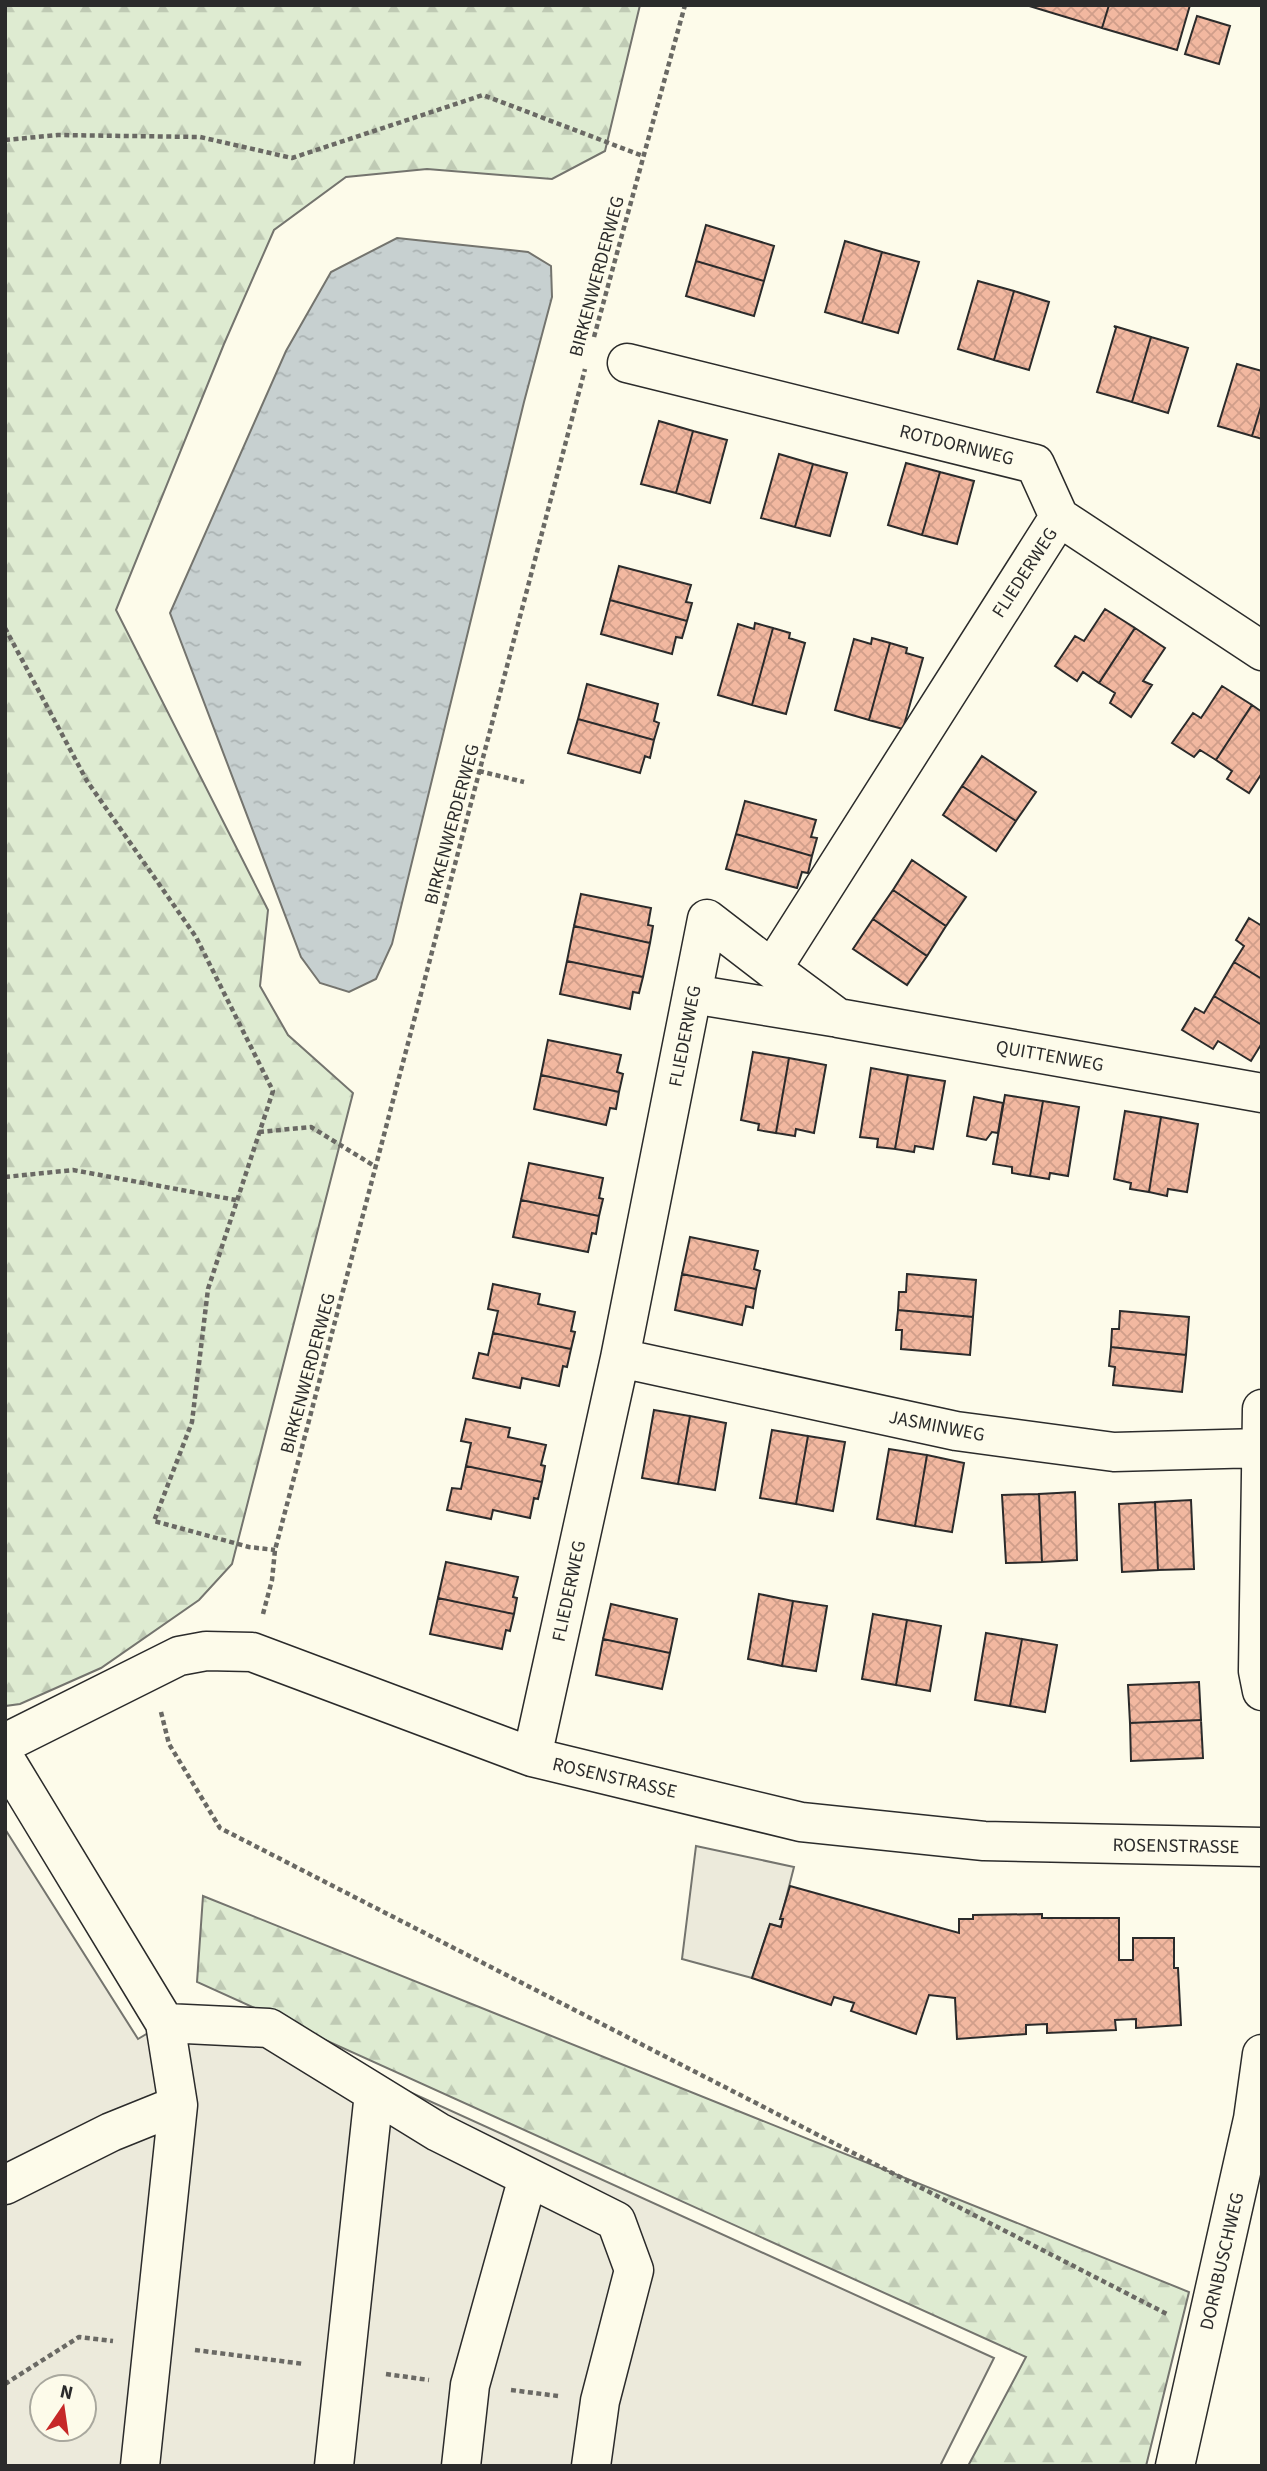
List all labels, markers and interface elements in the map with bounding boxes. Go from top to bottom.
street label: BIRKENWERDERWEG [563,193,632,360]
street label: ROTDORNWEG [896,418,1017,473]
street label: FLIEDERWEG [986,522,1065,623]
street label: BIRKENWERDERWEG [418,741,487,908]
street label: FLIEDERWEG [662,983,709,1089]
street label: QUITTENWEG [994,1034,1106,1079]
street label: BIRKENWERDERWEG [274,1290,343,1457]
street label: JASMINWEG [886,1404,987,1449]
street label: FLIEDERWEG [546,1538,593,1644]
street label: ROSENSTRASSE [550,1751,680,1806]
street label: ROSENSTRASSE [1112,1832,1240,1861]
street label: DORNBUSCHWEG [1193,2190,1251,2333]
north arrow [28,2373,98,2443]
text: N [57,2378,76,2407]

